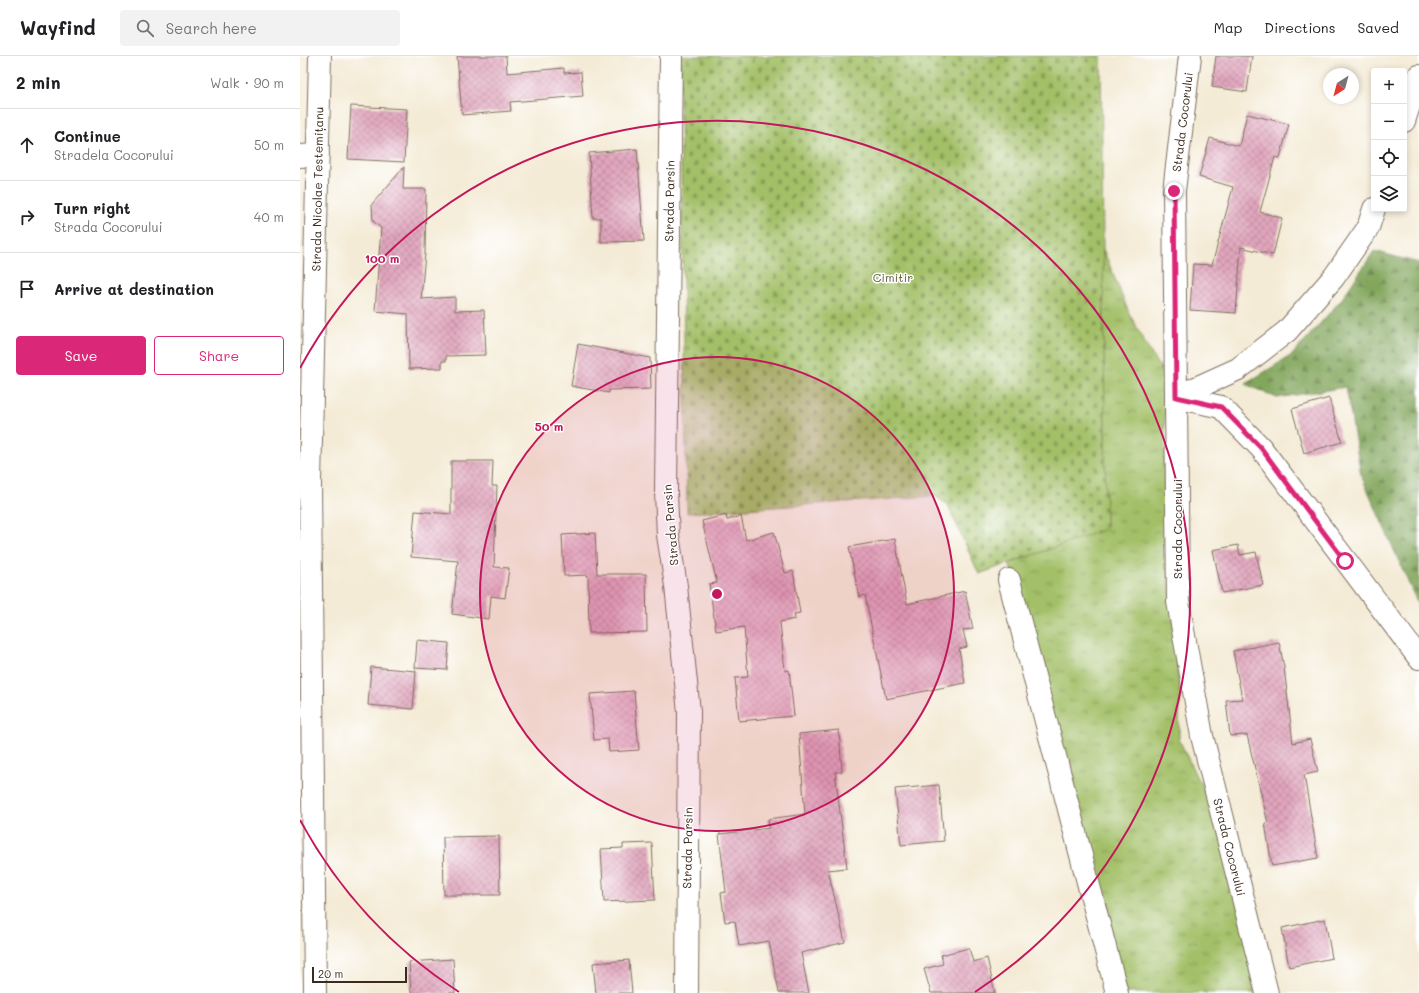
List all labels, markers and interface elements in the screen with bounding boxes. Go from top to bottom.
search box [120,10,400,46]
text: Wayfind [20,15,96,40]
icon: search [134,17,156,39]
text: Search here [166,18,257,38]
text: Map [1214,18,1242,37]
text: Directions [1264,18,1335,37]
text: Saved [1357,18,1399,37]
north arrow [1323,68,1359,104]
map controls [1371,68,1407,212]
button: + [1371,68,1407,104]
text: 2 min [16,71,61,93]
street label: Strada Cocorului [1168,71,1196,173]
text: Walk · 90 m [210,74,284,91]
button: − [1371,104,1407,140]
street label: Strada Nicolae Testemițanu [308,106,326,272]
text: Continue [54,126,121,146]
icon: ahead [16,134,38,156]
text: 50 m [254,136,284,153]
button: locate [1371,140,1407,176]
text: Stradela Cocorului [54,146,174,163]
street label: Strada Parsin [660,160,678,242]
button: layers [1371,176,1407,212]
route end [1165,182,1183,200]
text: Turn right [54,198,131,218]
icon: right [16,206,38,228]
text: 40 m [254,208,284,225]
text: Strada Cocorului [54,218,163,235]
text: 100 m [365,250,399,266]
park label: Cimitir [873,269,913,285]
icon: arrive [16,278,38,300]
text: Arrive at destination [54,279,214,299]
button: Save [16,336,146,375]
button: Share [154,336,284,375]
text: 50 m [535,418,563,434]
street label: Strada Cocorului [1169,479,1185,579]
street label: Strada Parsin [658,484,682,566]
route start [1336,552,1354,570]
centre of rings [710,587,724,601]
street label: Strada Cocorului [1210,796,1250,898]
street label: Strada Parsin [678,807,696,889]
scale bar [312,965,407,984]
text: 20 m [318,966,343,981]

